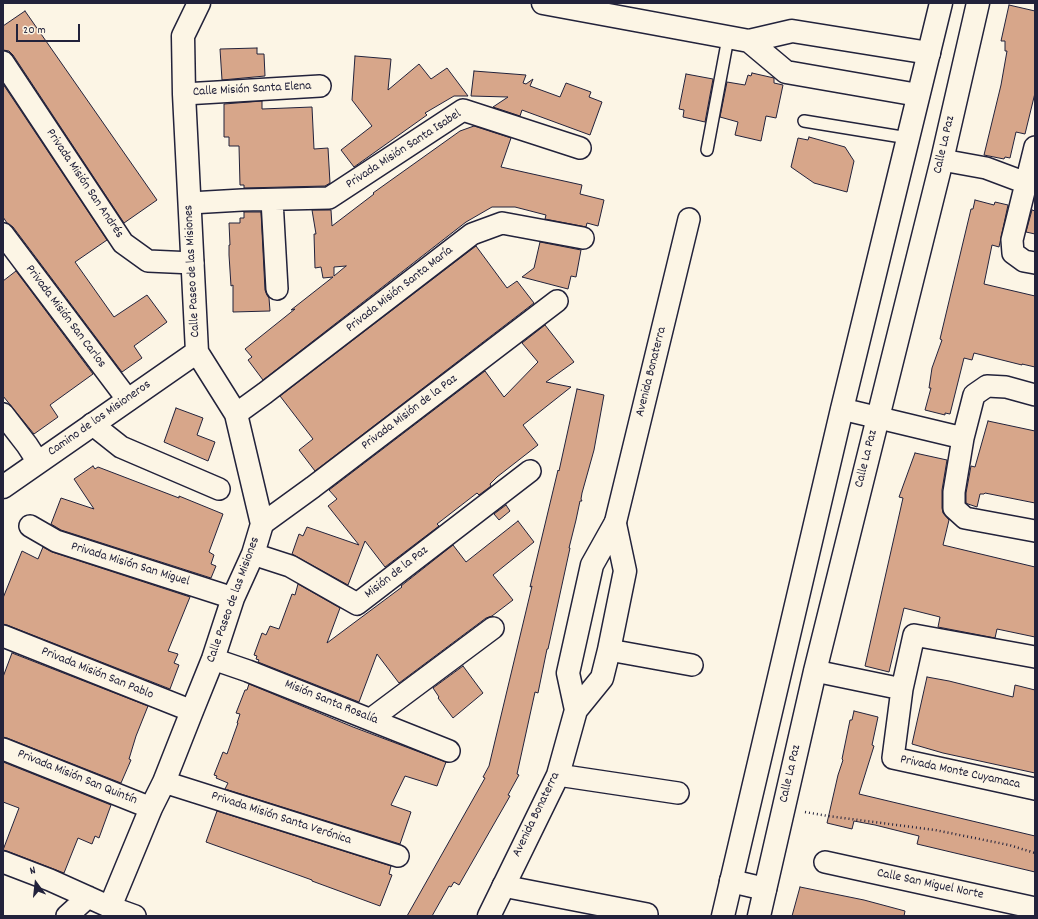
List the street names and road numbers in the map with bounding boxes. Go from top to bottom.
street label: Calle Misión Santa Elena [192,79,312,101]
street label: Privada Misión Santa Isabel [343,107,465,193]
street label: Calle La Paz [931,115,959,175]
street label: Privada Misión San Andrés [42,126,126,242]
street label: Calle Paseo de las Misiones [182,204,204,338]
street label: Privada Misión Santa María [344,243,456,337]
street label: Privada Misión San Carlos [21,262,109,372]
street label: Avenida Bonaterra [633,325,671,419]
street label: Privada Misión de la Paz [359,372,461,454]
street label: Camino de los Misioneros [45,378,155,460]
street label: Calle La Paz [852,429,882,489]
street label: Calle Paseo de las Misiones [204,535,264,665]
street label: Privada Misión San Miguel [69,540,191,590]
street label: Misión de la Paz [362,543,432,603]
street label: Privada Misión San Pablo [39,644,155,704]
street label: Misión Santa Rosalía [282,677,380,729]
street label: Calle La Paz [777,744,805,804]
street label: Privada Misión San Quintín [15,747,139,809]
street label: Privada Monte Cuyamaca [898,753,1022,793]
street label: Avenida Bonaterra [510,770,564,860]
street label: Privada Misión Santa Verónica [209,789,353,849]
street label: Calle San Miguel Norte [875,866,985,904]

